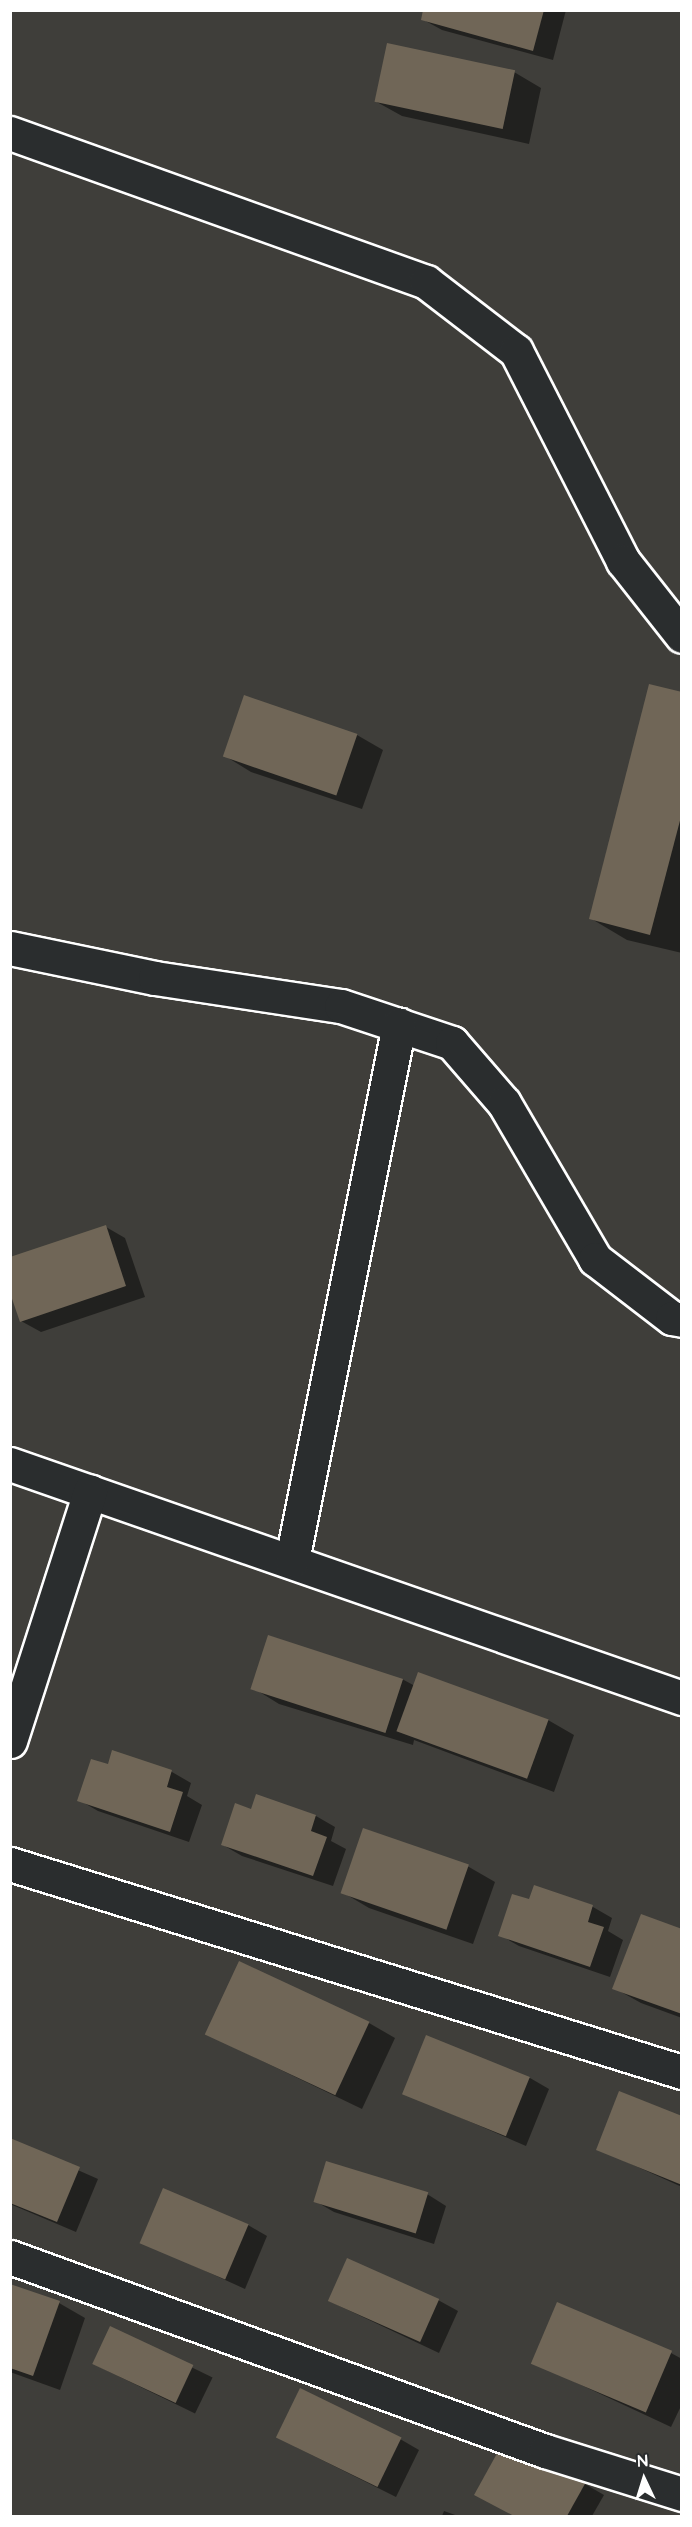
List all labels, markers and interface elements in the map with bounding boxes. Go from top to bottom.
north arrow [614,2449,674,2509]
text: N [637,2450,649,2472]

